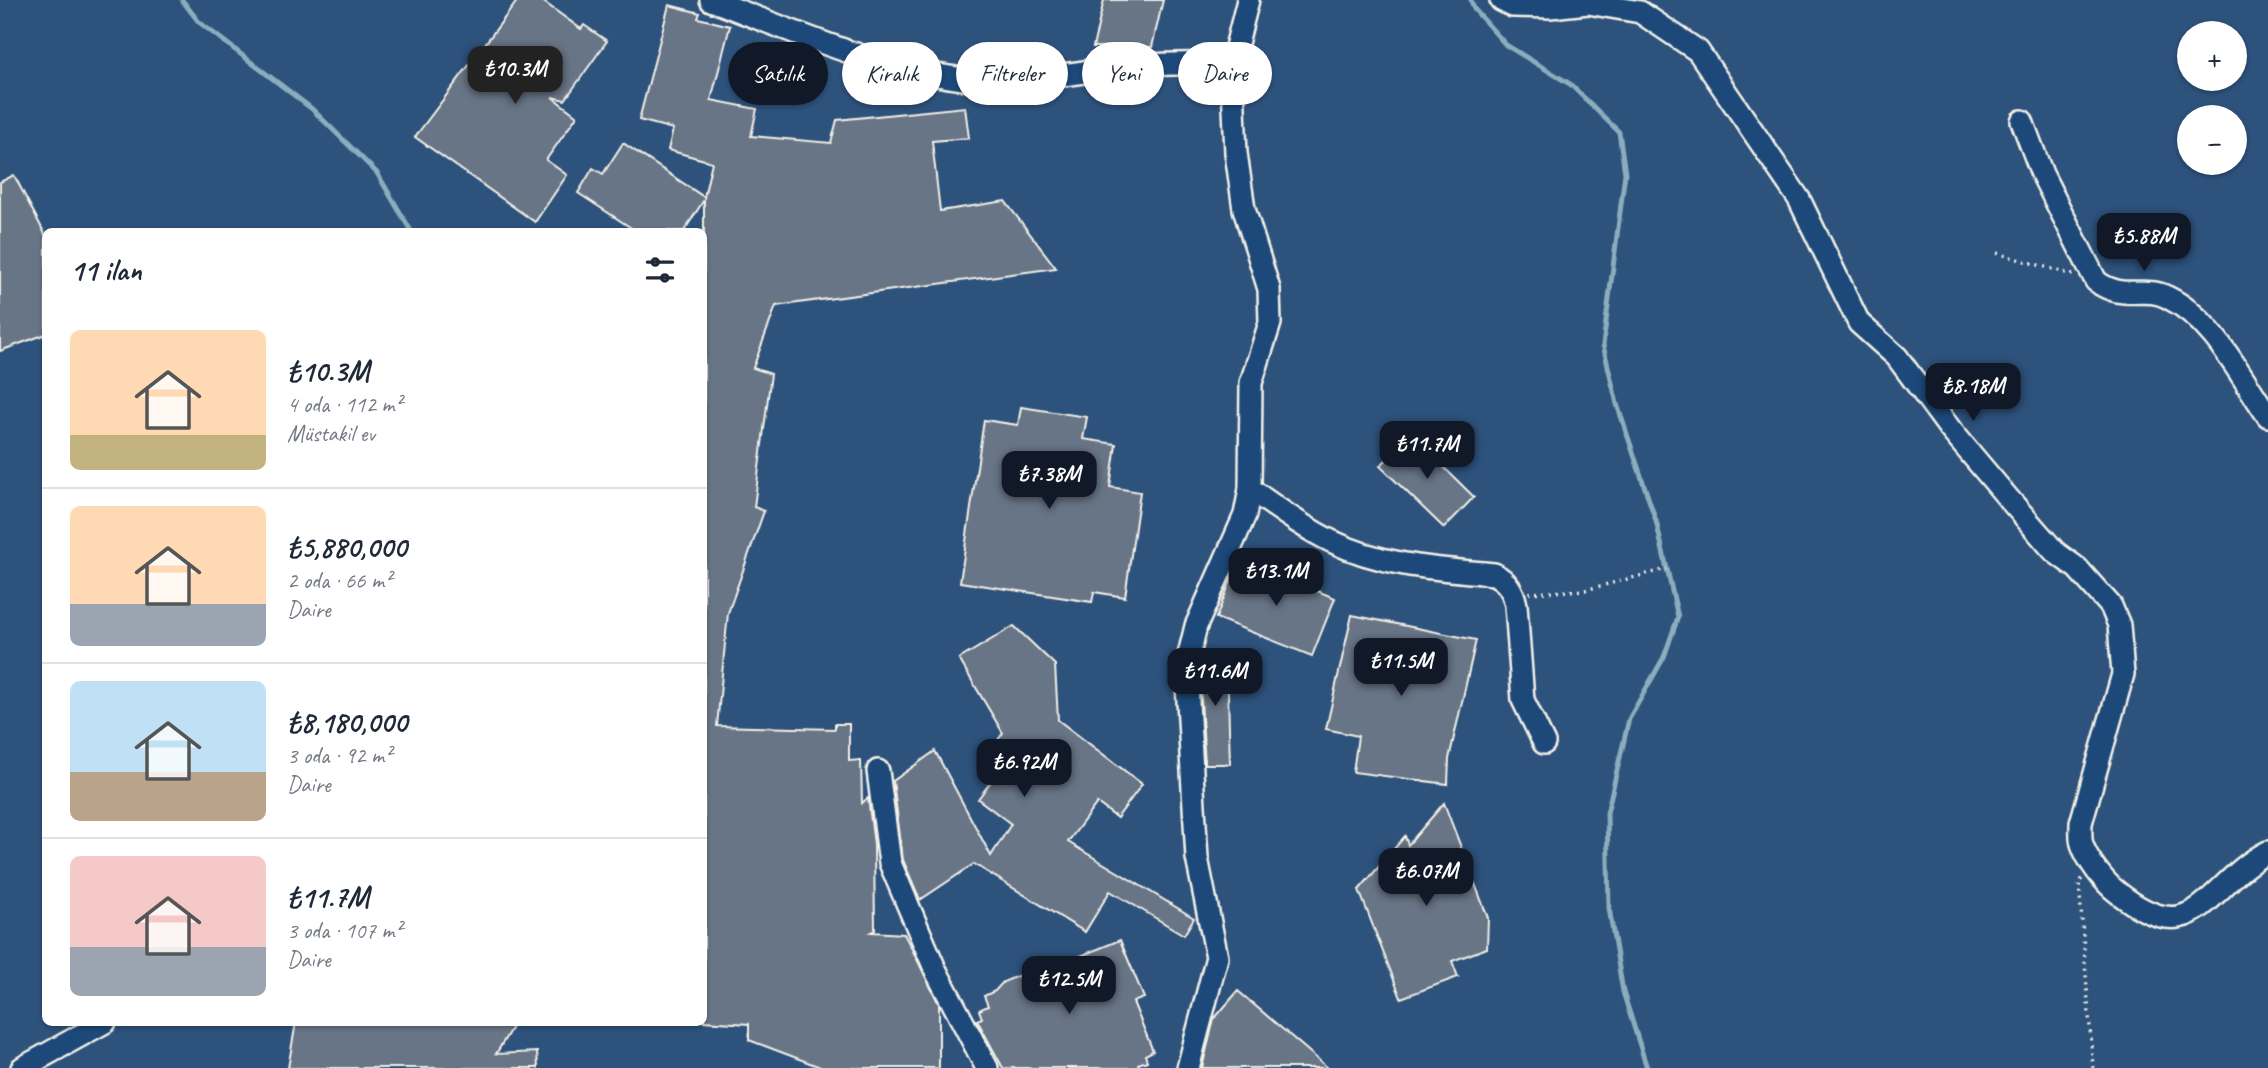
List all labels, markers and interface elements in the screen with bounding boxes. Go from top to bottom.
map controls [2177,21,2247,175]
button: + [2177,21,2247,91]
chip: Satılık [728,42,828,105]
chip: Kiralık [842,42,942,105]
chip: Filtreler [956,42,1068,105]
chip: Yeni [1082,42,1164,105]
chip: Daire [1178,42,1272,105]
pin: ₺10.3M [458,46,572,106]
text: ₺10.3M [484,54,546,83]
button: − [2177,105,2247,175]
pin: ₺5.88M [2087,214,2201,273]
text: ₺5.88M [2113,221,2175,250]
text: 11 ilan [70,251,142,289]
icon: filters [641,251,679,289]
text: ₺10.3M [287,352,369,390]
icon: home [126,358,210,442]
pin: ₺8.18M [1916,364,2030,423]
text: ₺8.18M [1942,371,2004,400]
text: 4 oda · 112 m² [287,390,402,419]
text: Müstakil ev [287,419,375,448]
pin: ₺11.7M [1370,421,1484,481]
text: ₺11.7M [1396,429,1458,458]
pin: ₺7.38M [992,452,1106,511]
text: ₺7.38M [1018,459,1080,488]
text: ₺5,880,000 [287,528,406,566]
icon: home [126,534,210,618]
pin: ₺13.1M [1219,548,1333,608]
text: ₺13.1M [1245,556,1307,585]
text: 2 oda · 66 m² [287,566,391,595]
text: Daire [287,595,330,624]
pin: ₺11.5M [1344,638,1458,698]
text: ₺11.5M [1370,646,1432,675]
pin: ₺11.6M [1158,648,1272,708]
text: ₺11.6M [1183,656,1247,685]
text: ₺8,180,000 [287,703,407,741]
icon: home [126,709,210,793]
pin: ₺6.92M [967,740,1081,799]
text: 3 oda · 92 m² [287,741,391,770]
text: ₺6.92M [993,747,1055,776]
text: Daire [287,770,330,799]
pin: ₺6.07M [1369,848,1483,908]
text: ₺6.07M [1394,856,1458,885]
text: ₺11.7M [287,878,369,916]
icon: home [126,884,210,968]
text: 3 oda · 107 m² [287,916,402,945]
text: Daire [287,945,330,974]
pin: ₺12.5M [1012,956,1126,1016]
text: ₺12.5M [1038,964,1100,993]

